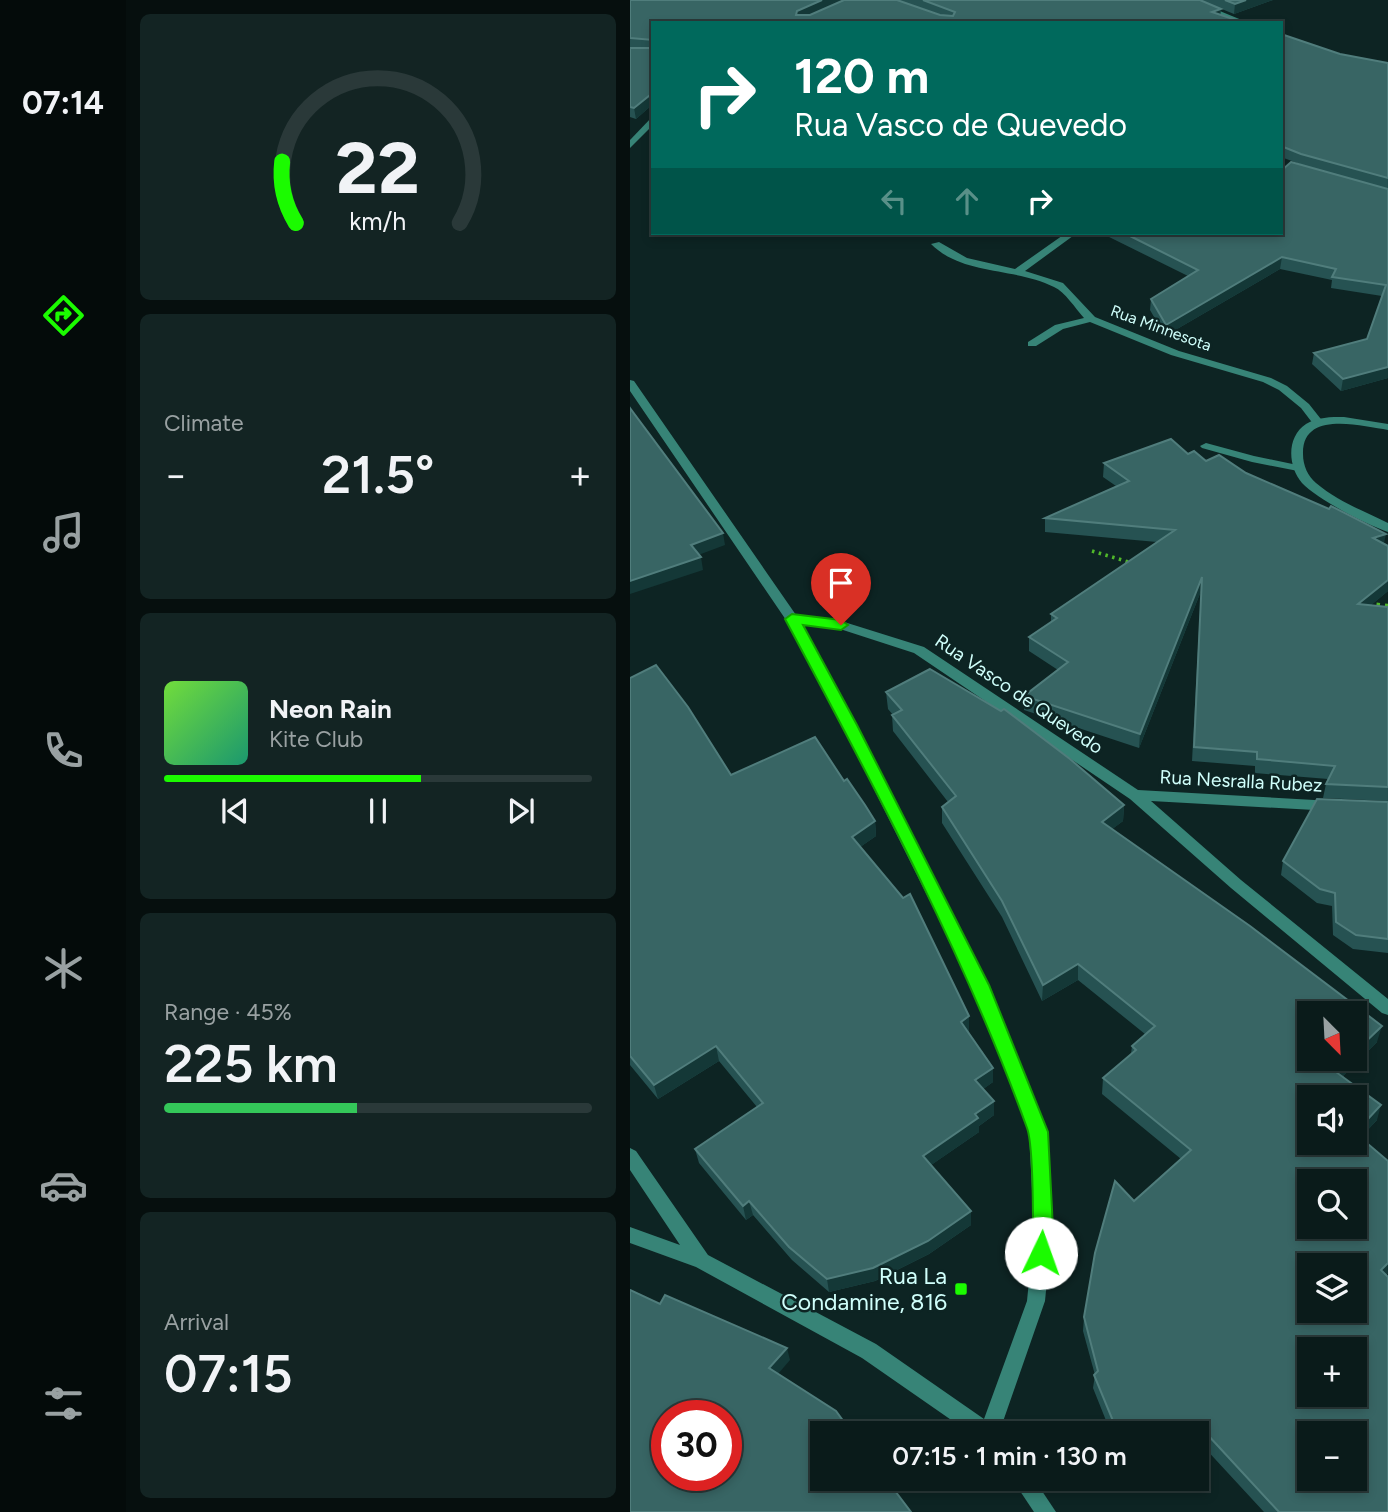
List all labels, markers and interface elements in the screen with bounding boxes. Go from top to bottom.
text: 120 m [794,46,929,105]
icon: right [679,49,770,140]
text: 07:14 [22,84,104,122]
text: Rua Vasco de Quevedo [794,106,1127,144]
text: 22 [336,124,420,211]
icon: left [875,182,913,220]
icon: ahead [948,182,986,220]
icon: right [1021,182,1059,220]
text: km/h [349,206,407,236]
icon: directions [39,291,88,340]
street label: Rua Minnesota [1108,301,1214,355]
text: Climate [164,409,243,437]
text: 21.5° [321,444,435,506]
text: − [164,452,188,498]
text: + [568,452,592,498]
icon: music [39,508,88,557]
pin [811,553,871,625]
icon: arrive [822,564,860,602]
street label: Rua Vasco de Quevedo [931,629,1107,759]
text: Neon Rain [269,693,392,725]
text: Kite Club [269,725,363,753]
icon: phone [39,726,88,775]
street label: Rua Nesralla Rubez [1159,765,1323,797]
icon: previous [216,792,254,830]
icon: pause [359,792,397,830]
icon: next [502,792,540,830]
icon: climate [39,944,88,993]
text: Range · 45% [164,998,292,1026]
north arrow [1297,1001,1367,1071]
map controls [1297,1001,1367,1491]
text: 225 km [164,1033,338,1095]
button: sound [1297,1085,1367,1155]
icon: car [39,1161,88,1210]
button: search [1297,1169,1367,1239]
position arrow [1004,1216,1078,1290]
button: layers [1297,1253,1367,1323]
place label: Rua La Condamine, 816 [781,1262,947,1316]
marker: Rua La Condamine, 816 [953,1281,969,1297]
text: Arrival [164,1308,229,1336]
button: + [1297,1337,1367,1407]
text: 07:15 [164,1343,293,1405]
icon: filters [39,1379,88,1428]
speed limit sign: 30 [651,1400,742,1491]
button: − [1297,1421,1367,1491]
text: 07:15 · 1 min · 130 m [892,1440,1127,1472]

